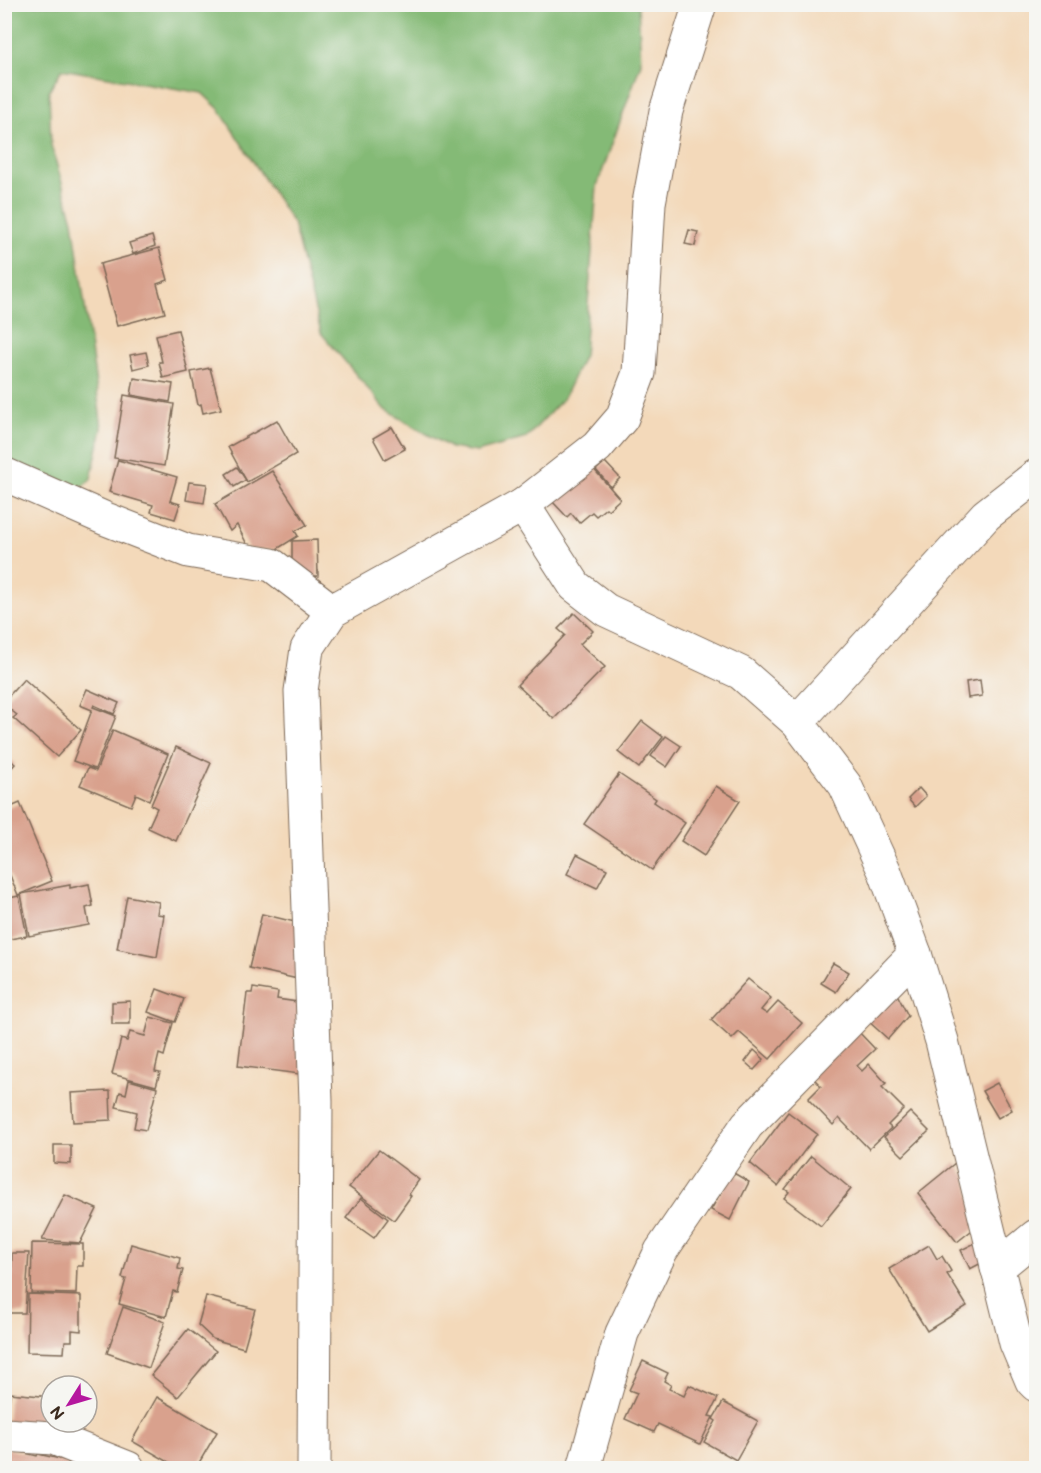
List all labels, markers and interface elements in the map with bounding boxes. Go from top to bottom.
north arrow [39,1374,99,1434]
text: N [47,1402,69,1423]

